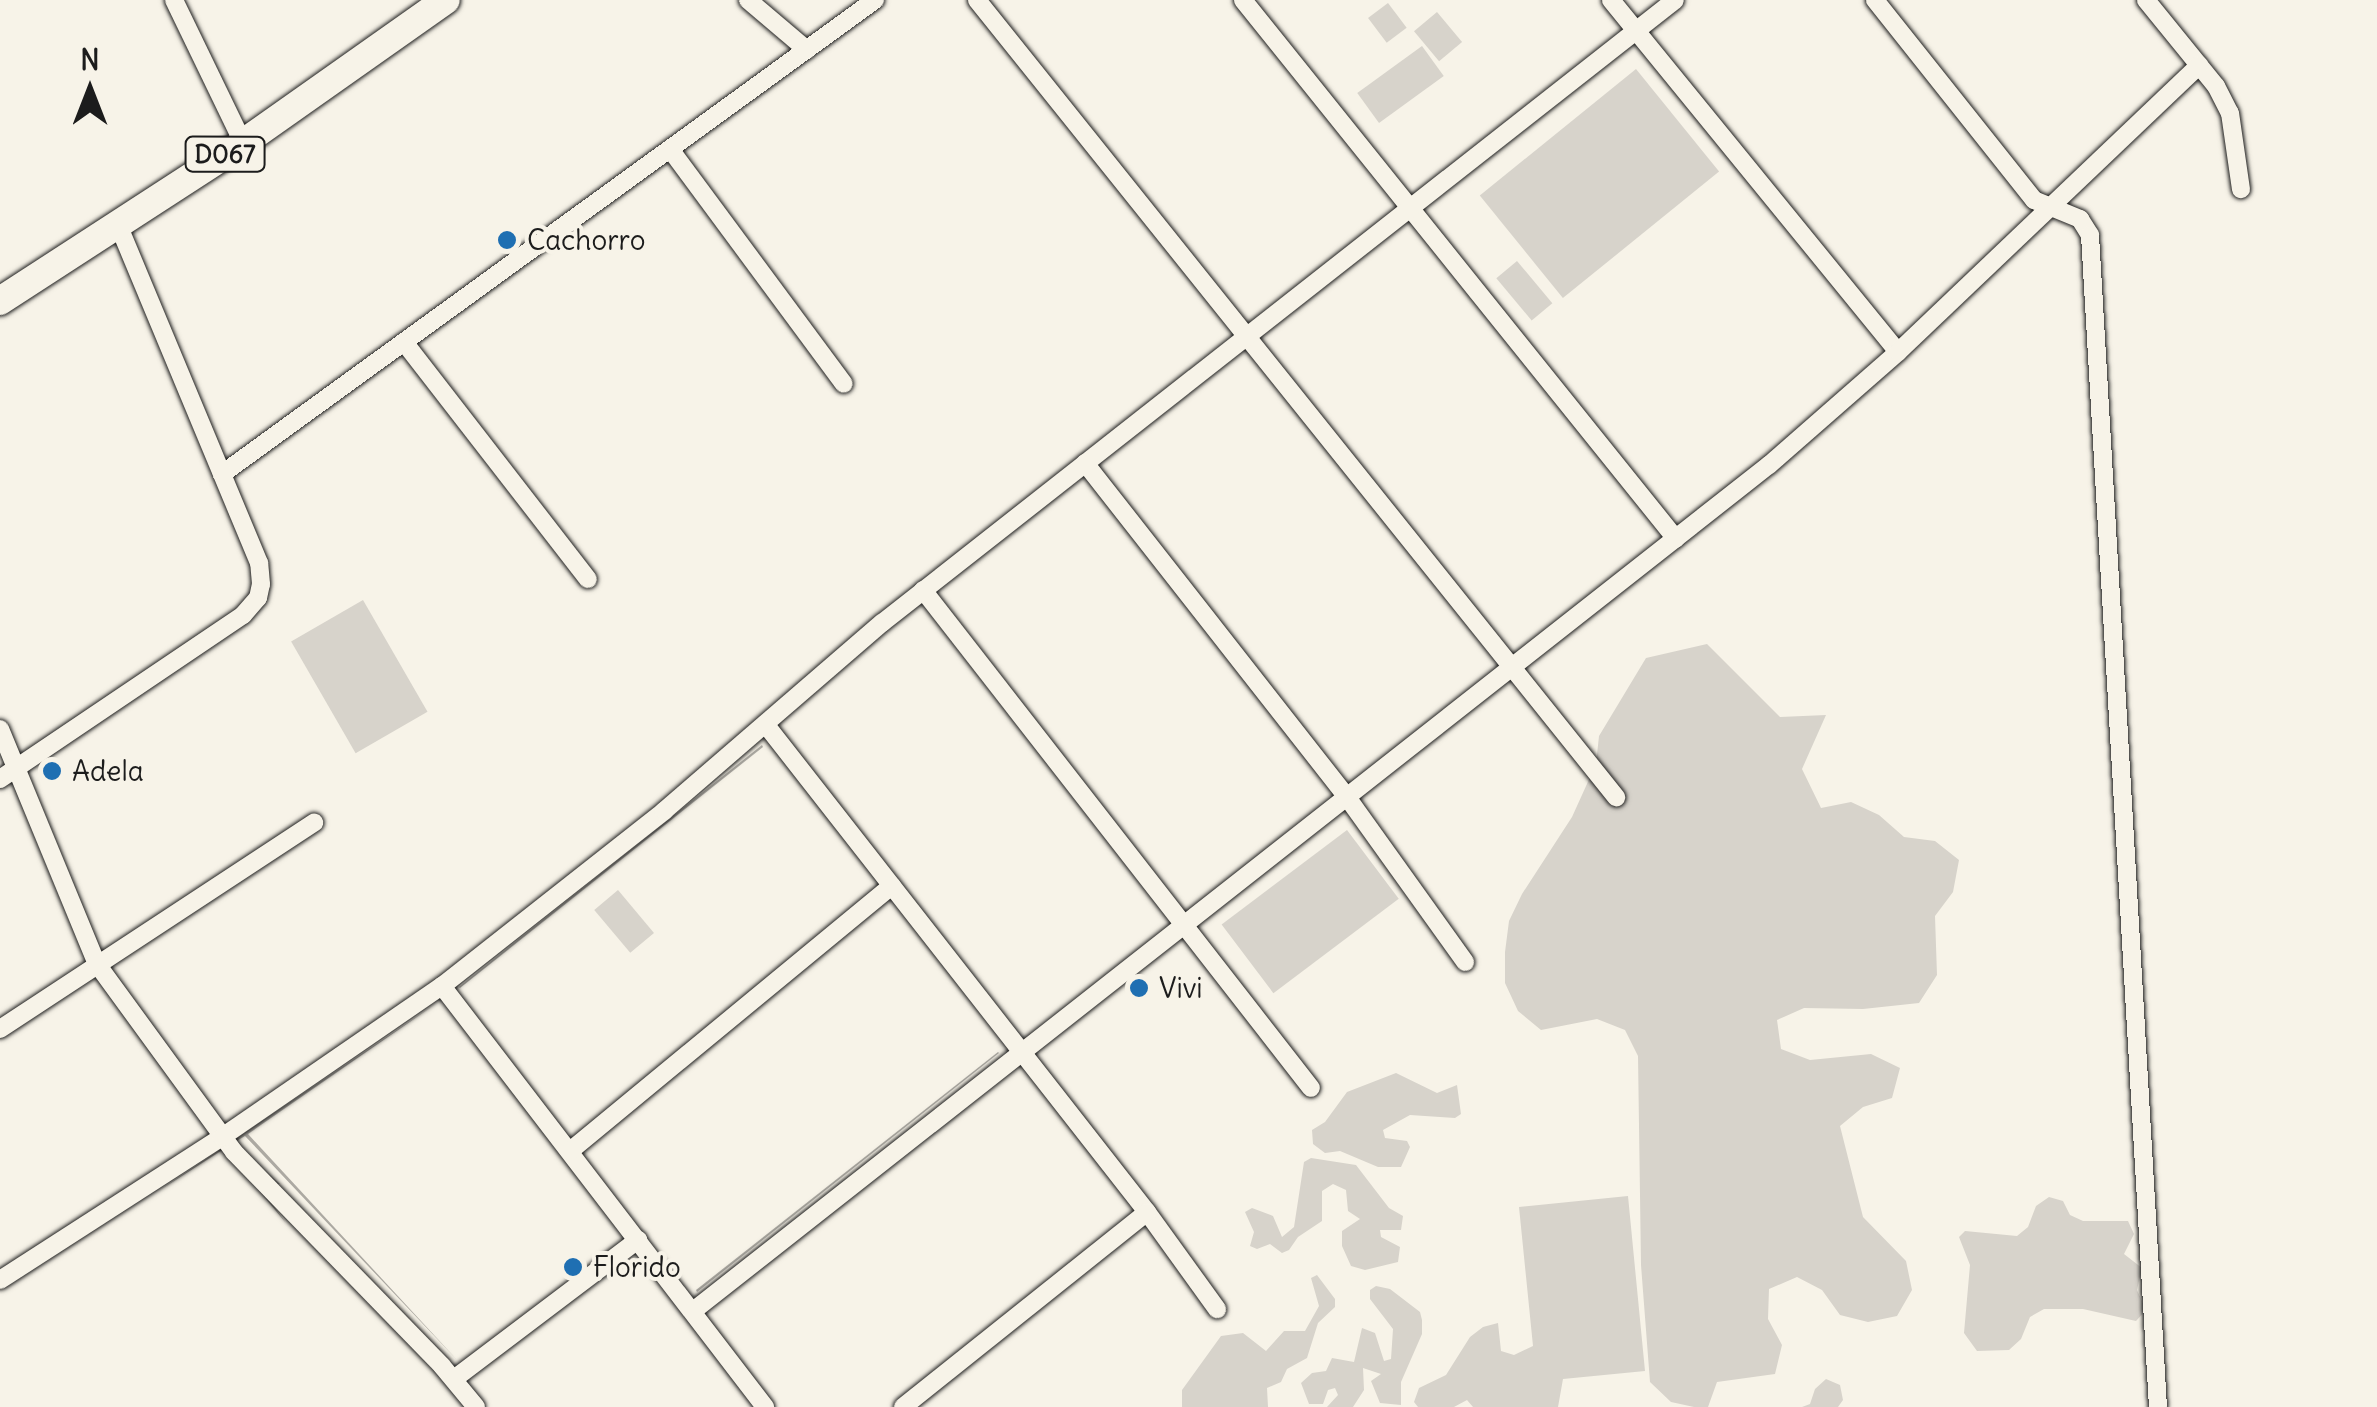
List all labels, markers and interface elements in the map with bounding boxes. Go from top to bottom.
north arrow [40,40,140,140]
text: N [80,42,100,78]
road number: D067 [182,134,268,174]
place label: Cachorro [527,223,646,257]
marker: Cachorro [496,229,518,251]
place label: Adela [72,754,144,788]
marker: Adela [41,760,63,782]
place label: Vivi [1159,971,1203,1005]
marker: Vivi [1128,977,1150,999]
place label: Florido [593,1250,681,1284]
marker: Florido [562,1256,584,1278]

